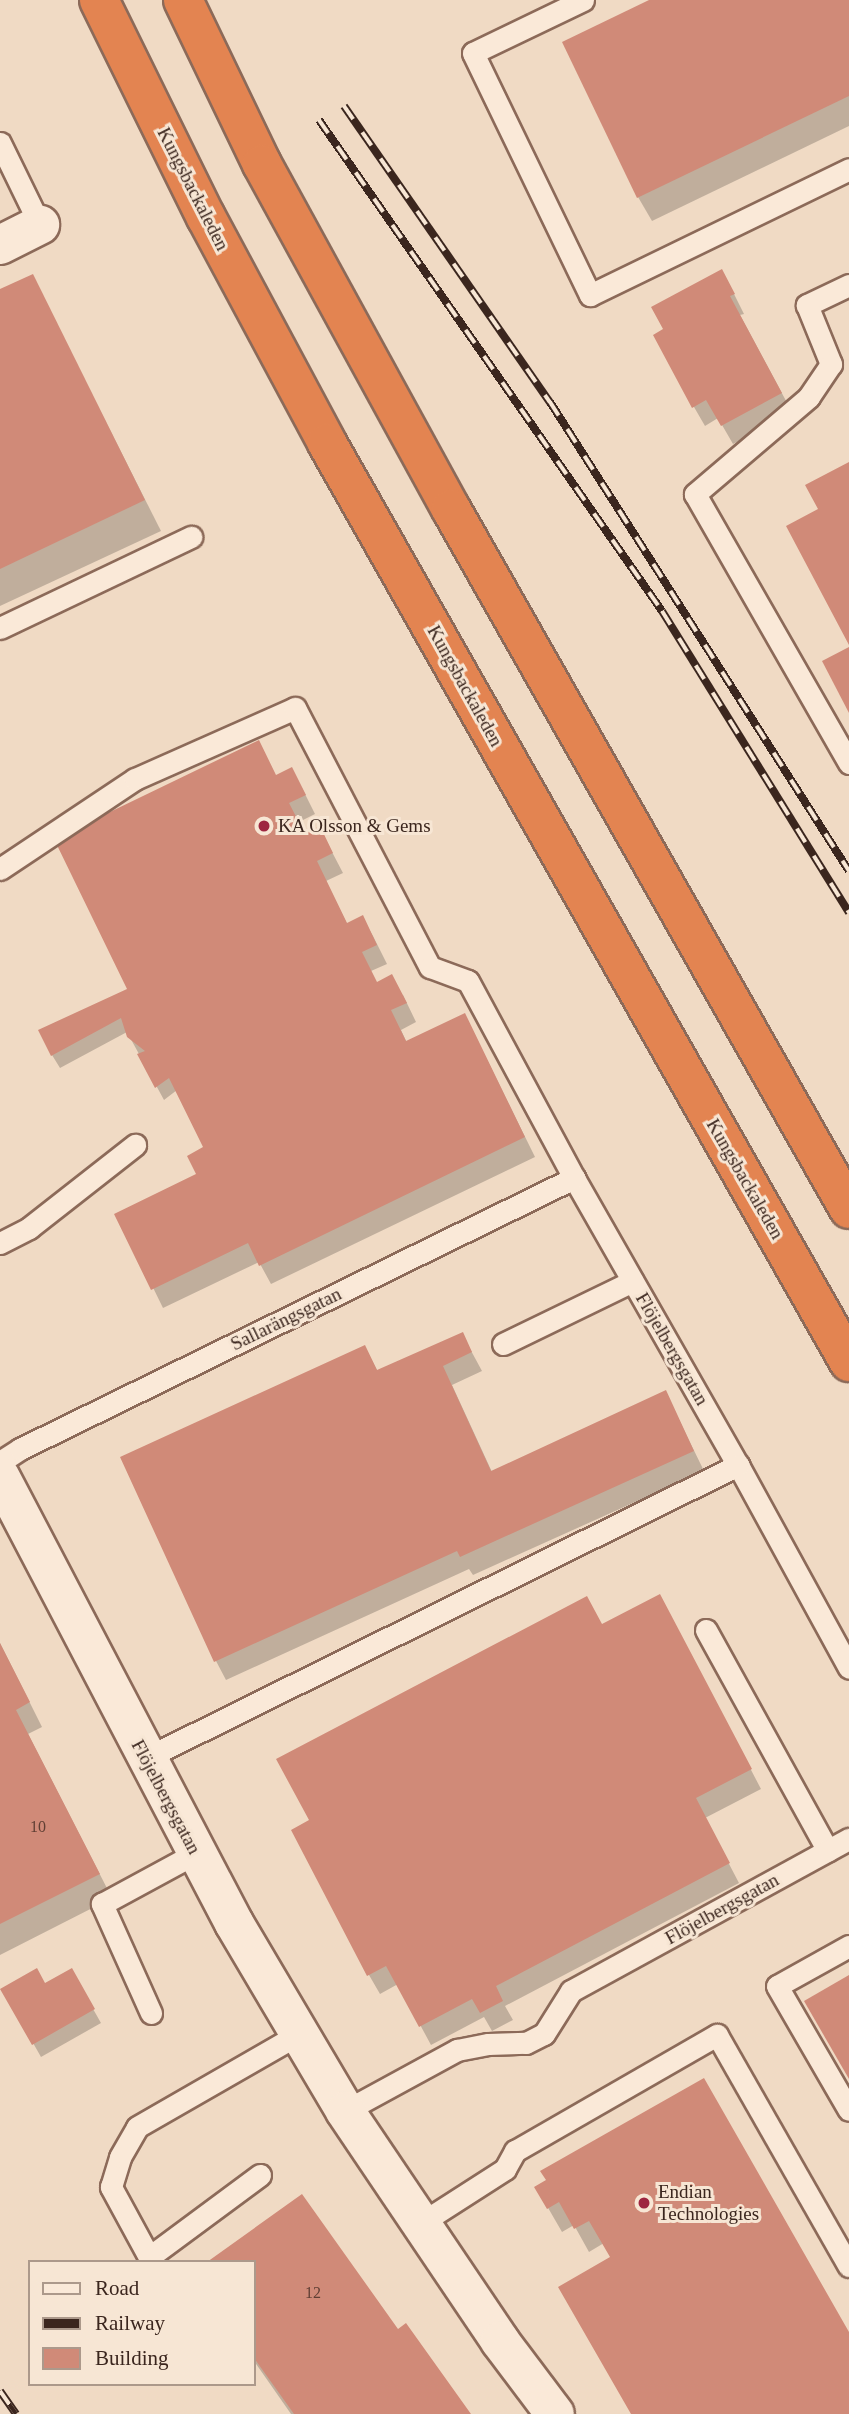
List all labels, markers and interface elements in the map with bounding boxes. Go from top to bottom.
street label: Kungsbackaleden [152,124,234,254]
street label: Kungsbackaleden [422,621,508,751]
place label: KA Olsson & Gems [278,815,432,837]
marker: KA Olsson & Gems [256,818,272,834]
street label: Kungsbackaleden [701,1115,789,1243]
street label: Sallarängsgatan [227,1282,345,1356]
street label: Flöjelbergsgatan [631,1289,713,1409]
street label: Flöjelbergsgatan [126,1736,206,1858]
house number: 10 [30,1817,46,1837]
street label: Flöjelbergsgatan [661,1868,783,1950]
place label: Endian Technologies [658,2181,759,2225]
marker: Endian Technologies [636,2195,652,2211]
legend [28,2260,256,2386]
text: Road [95,2276,139,2300]
house number: 12 [305,2283,321,2303]
text: Railway [95,2311,165,2335]
text: Building [95,2346,169,2370]

